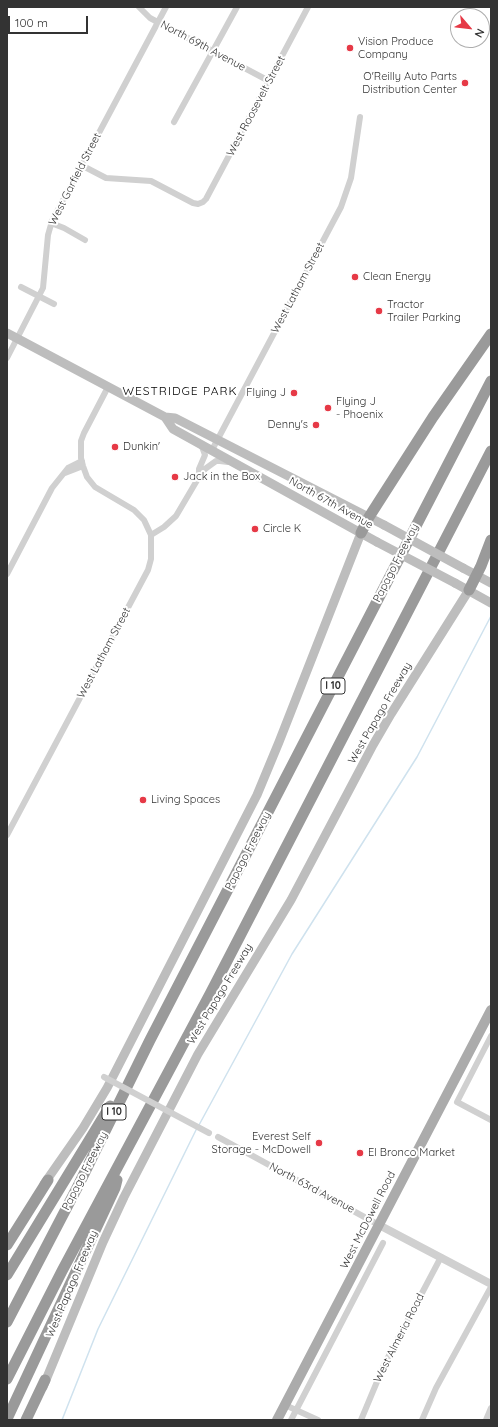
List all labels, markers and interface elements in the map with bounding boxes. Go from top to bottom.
scale bar [10,8,90,34]
north arrow [450,8,490,48]
text: 100 m [15,15,48,30]
street label: North 69th Avenue [158,18,248,74]
text: N [472,26,488,40]
place label: Vision Produce Company [358,35,433,61]
marker: Vision Produce Company [345,43,355,53]
street label: West Roosevelt Street [224,54,288,158]
place label: O'Reilly Auto Parts Distribution Center [362,70,457,96]
marker: O'Reilly Auto Parts Distribution Center [460,78,470,88]
street label: West Garfield Street [46,131,104,227]
street label: West Latham Street [269,240,327,336]
place label: Clean Energy [363,270,431,284]
marker: Clean Energy [350,272,360,282]
place label: Tractor Trailer Parking [387,298,461,324]
marker: Tractor Trailer Parking [374,306,384,316]
district label: WESTRIDGE PARK [122,384,238,398]
place label: Flying J [246,386,286,400]
marker: Flying J [289,388,299,398]
place label: Flying J - Phoenix [336,395,383,421]
marker: Flying J - Phoenix [323,403,333,413]
place label: Denny's [268,418,308,432]
marker: Denny's [311,420,321,430]
place label: Dunkin' [123,440,160,454]
marker: Dunkin' [110,442,120,452]
place label: Jack in the Box [183,470,260,484]
marker: Jack in the Box [170,472,180,482]
street label: North 67th Avenue [287,474,375,532]
street label: Papago Freeway [370,521,422,605]
place label: Circle K [263,522,301,536]
marker: Circle K [250,524,260,534]
street label: West Latham Street [75,605,133,701]
street label: West Papago Freeway [346,660,414,766]
road number: I 10 [321,678,345,694]
place label: Living Spaces [151,793,220,807]
marker: Living Spaces [138,795,148,805]
street label: Papago Freeway [222,809,274,893]
street label: West Papago Freeway [185,941,255,1047]
road number: I 10 [102,1104,126,1120]
street label: Papago Freeway [59,1129,111,1213]
place label: Everest Self Storage - McDowell [212,1130,311,1156]
marker: Everest Self Storage - McDowell [314,1138,324,1148]
place label: El Bronco Market [368,1146,455,1160]
marker: El Bronco Market [355,1148,365,1158]
street label: North 63rd Avenue [267,1160,357,1216]
street label: West McDowell Road [338,1169,398,1271]
street label: West Papago Freeway [43,1228,101,1340]
street label: West Almeria Road [371,1291,427,1385]

